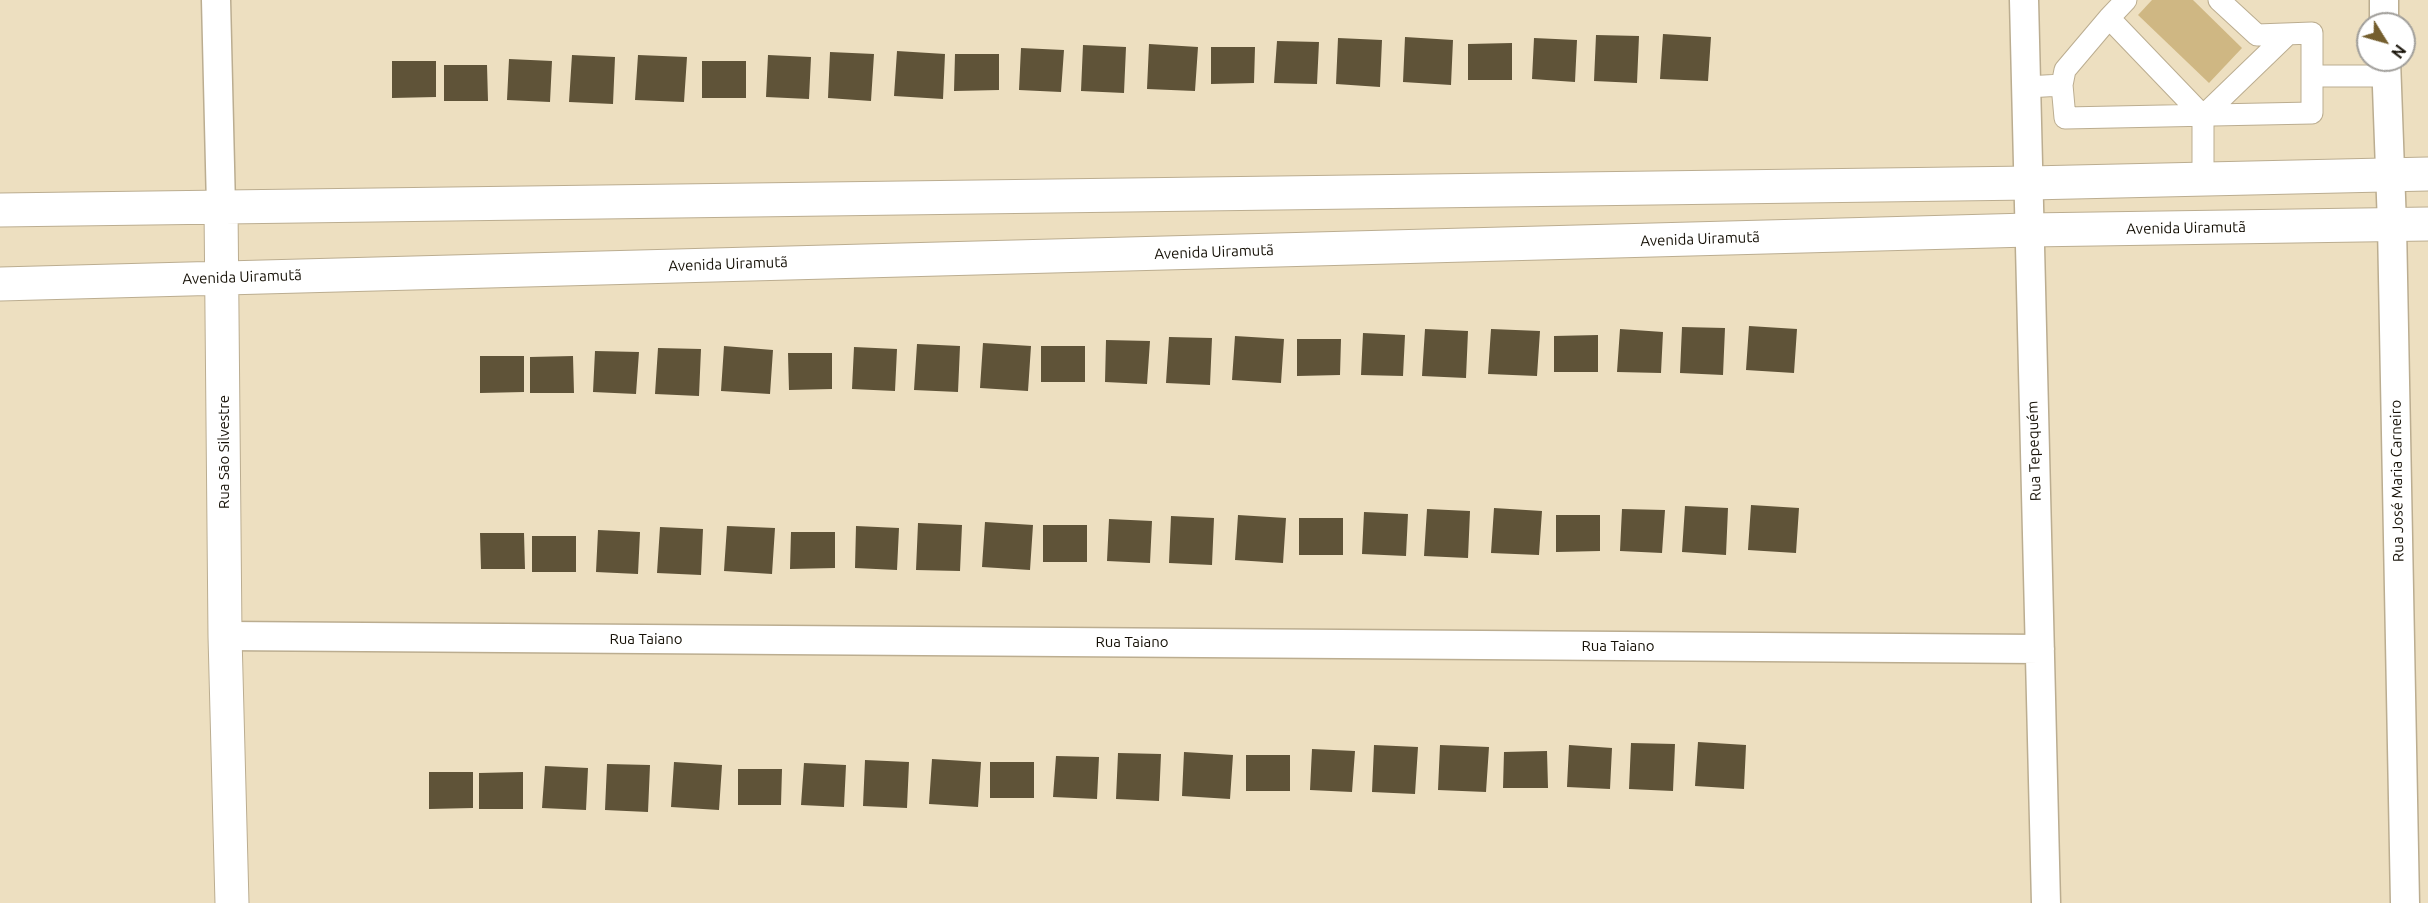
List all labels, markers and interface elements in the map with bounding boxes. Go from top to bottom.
north arrow [2356,12,2416,72]
text: N [2388,41,2410,62]
street label: Avenida Uiramutã [2126,218,2246,238]
street label: Avenida Uiramutã [1640,228,1760,250]
street label: Avenida Uiramutã [1154,241,1274,263]
street label: Avenida Uiramutã [668,253,788,275]
street label: Avenida Uiramutã [182,266,302,288]
street label: Rua São Silvestre [215,395,233,509]
street label: Rua Tepequém [2023,400,2045,502]
street label: Rua José Maria Carneiro [2387,400,2407,562]
street label: Rua Taiano [609,630,683,648]
street label: Rua Taiano [1095,633,1169,651]
street label: Rua Taiano [1581,637,1655,655]

